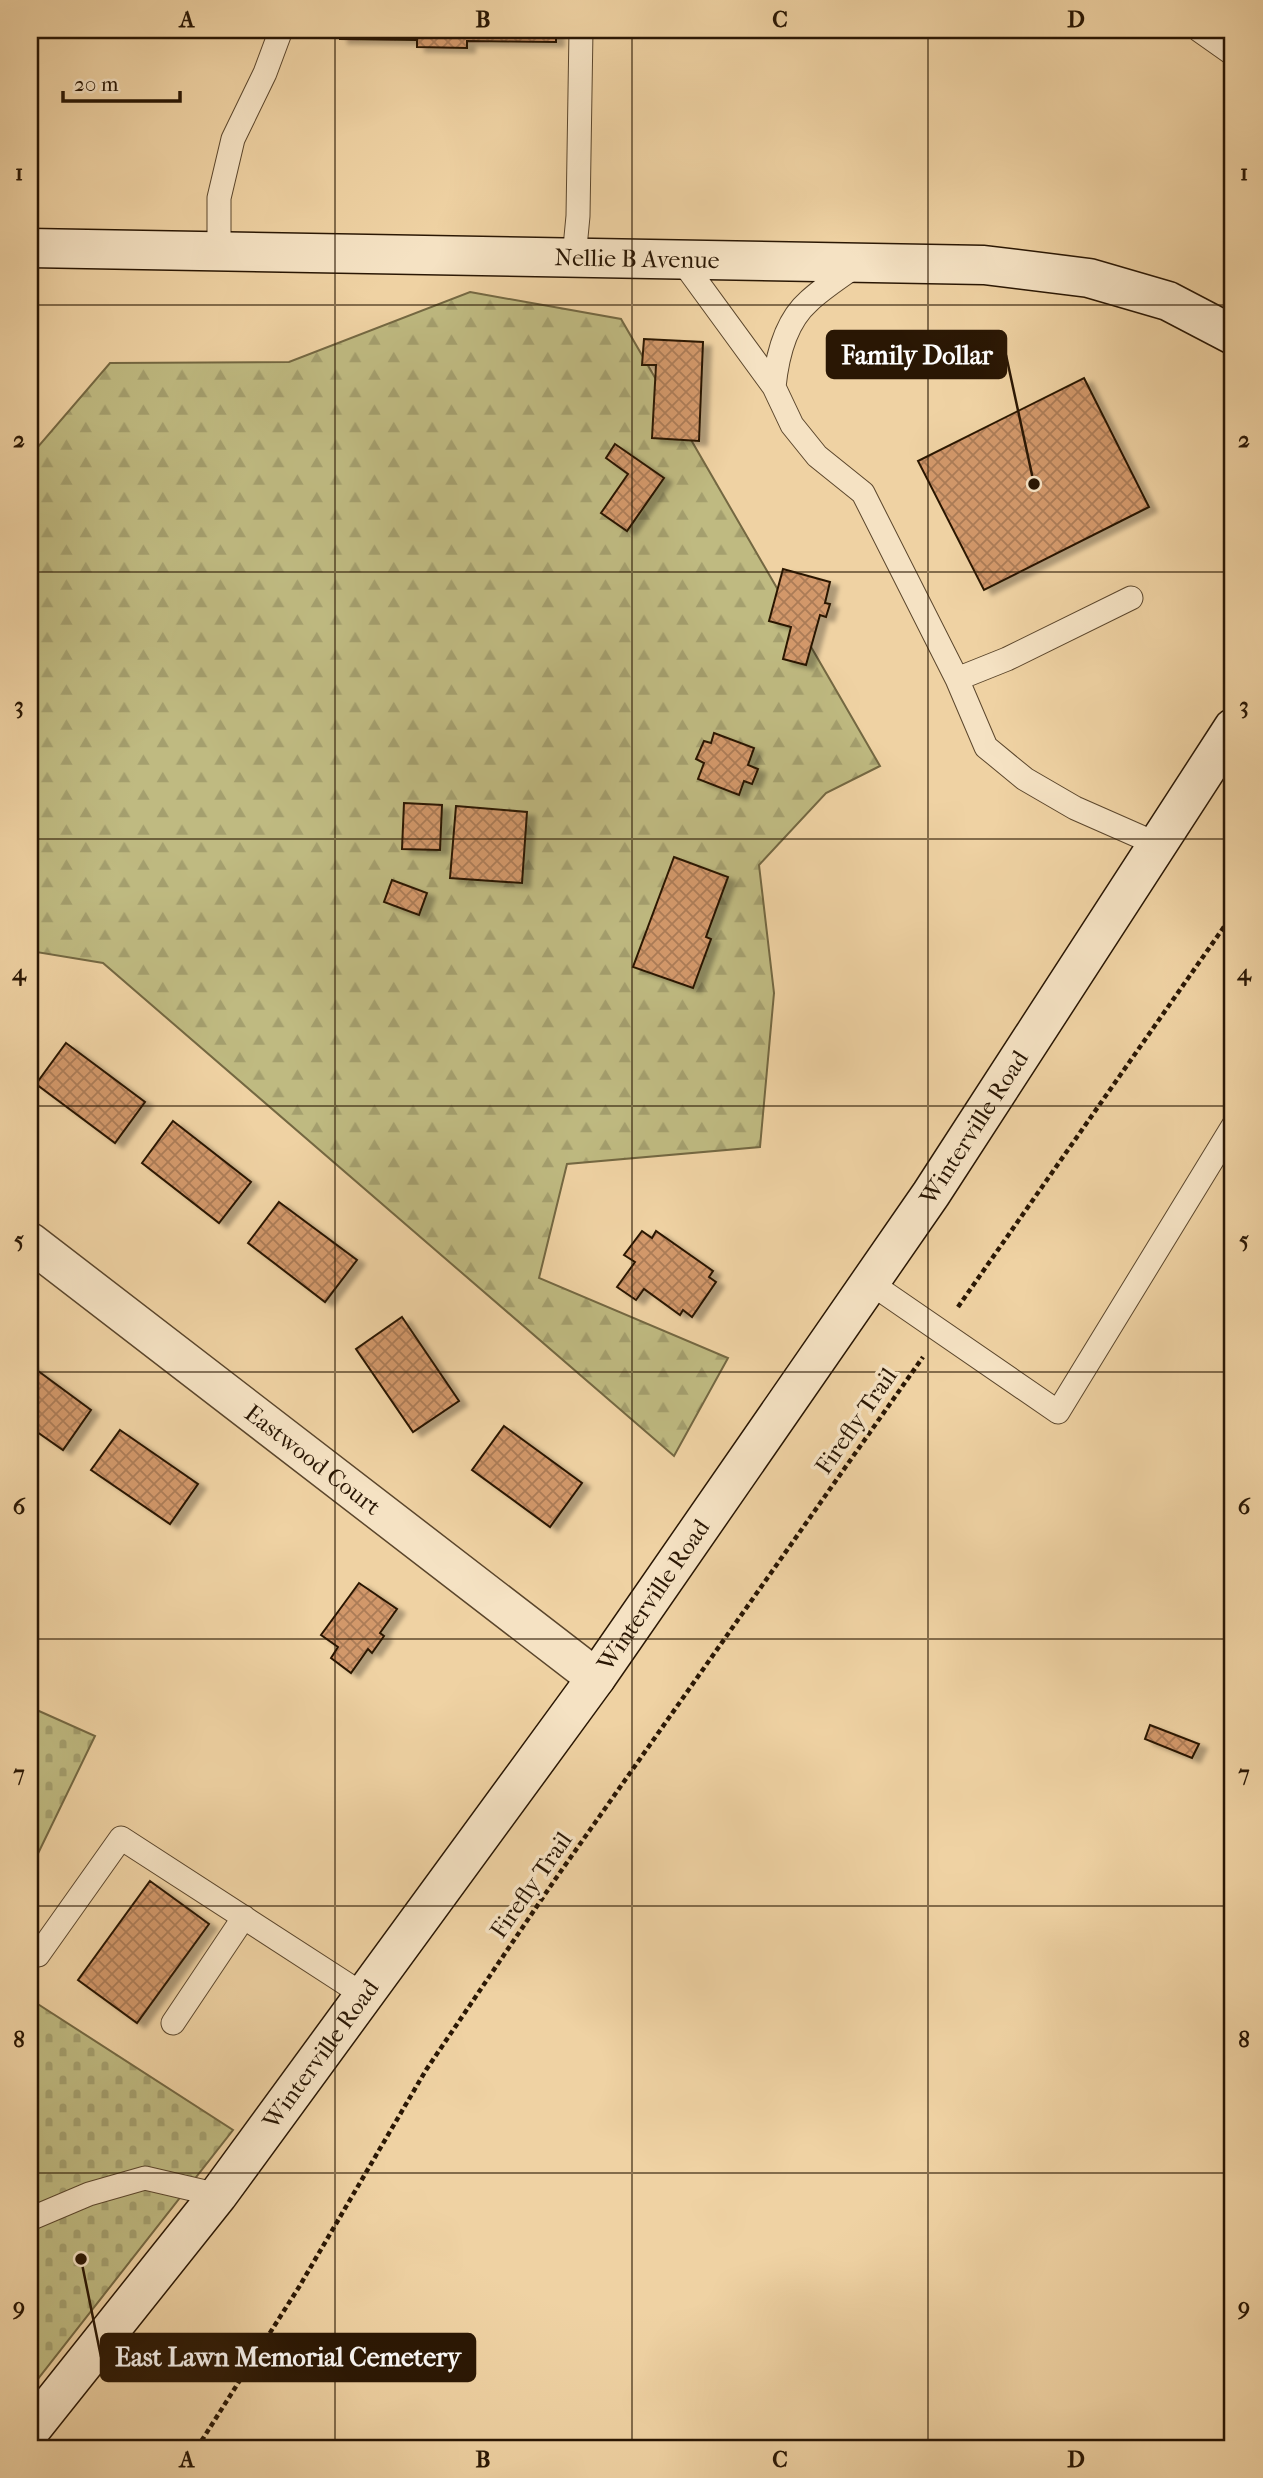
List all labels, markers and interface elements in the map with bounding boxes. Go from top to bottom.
text: A [178,6,196,33]
text: B [476,6,491,33]
text: C [772,6,788,33]
text: D [1067,6,1085,33]
scale bar [63,60,180,104]
text: 20 m [74,72,119,96]
text: 1 [15,159,23,186]
text: 1 [1240,159,1248,186]
street label: Nellie B Avenue [554,243,720,274]
callout: Family Dollar [827,331,1006,378]
text: Family Dollar [840,340,994,371]
text: 2 [13,426,25,453]
text: 2 [1238,426,1250,453]
text: 3 [14,692,24,719]
text: 3 [1239,692,1249,719]
text: 4 [11,959,27,986]
text: 4 [1236,959,1252,986]
street label: Winterville Road [913,1045,1035,1211]
text: 5 [14,1226,24,1253]
text: 5 [1239,1226,1249,1253]
street label: Firefly Trail [809,1362,903,1479]
street label: Eastwood Court [239,1399,387,1521]
text: 6 [13,1493,26,1520]
text: 6 [1238,1493,1251,1520]
street label: Winterville Road [591,1513,716,1677]
text: 7 [12,1760,25,1787]
text: 7 [1237,1760,1250,1787]
street label: Firefly Trail [484,1826,578,1943]
street label: Winterville Road [257,1974,385,2135]
text: 8 [13,2026,25,2053]
text: 8 [1238,2026,1250,2053]
text: 9 [12,2293,25,2320]
text: 9 [1237,2293,1250,2320]
callout: East Lawn Memorial Cemetery [101,2334,475,2381]
text: East Lawn Memorial Cemetery [115,2342,463,2373]
text: A [178,2446,196,2473]
text: B [476,2446,491,2473]
text: C [772,2446,788,2473]
text: D [1067,2446,1085,2473]

